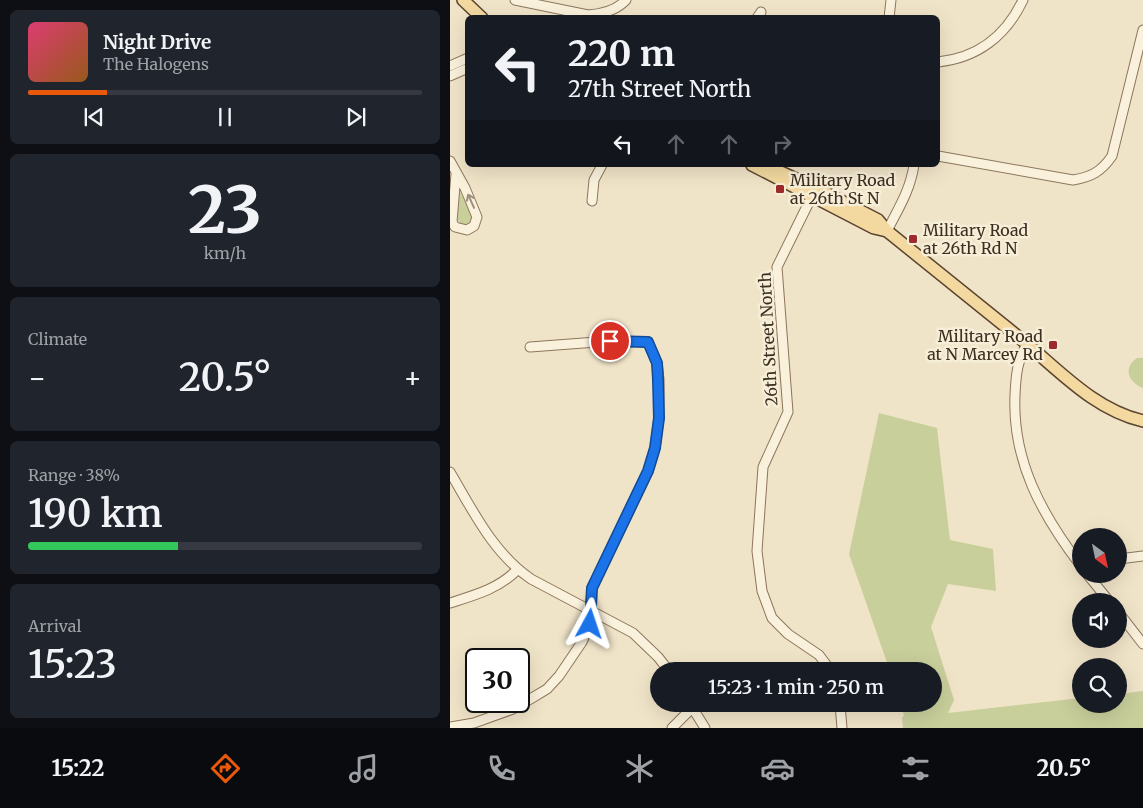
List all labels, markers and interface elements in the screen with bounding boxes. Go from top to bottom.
text: Night Drive [103,30,211,54]
text: 220 m [568,32,675,76]
icon: left [485,35,550,100]
text: The Halogens [103,54,209,74]
text: 27th Street North [568,75,751,103]
icon: previous [80,103,108,131]
icon: pause [211,103,239,131]
icon: next [342,103,370,131]
icon: left [609,130,637,158]
icon: ahead [662,130,690,158]
icon: ahead [715,130,743,158]
icon: right [768,130,796,158]
text: 23 [188,169,262,251]
place label: Military Road at 26th St N [790,170,896,208]
marker: Military Road at 26th St N [774,183,786,195]
one-way arrow [466,194,476,209]
place label: Military Road at 26th Rd N [923,220,1029,258]
marker: Military Road at 26th Rd N [907,233,919,245]
text: km/h [204,243,246,263]
street label: 26th Street North [754,271,781,407]
pin [589,320,631,362]
place label: Military Road at N Marcey Rd [927,326,1043,364]
icon: arrive [596,327,624,355]
text: Climate [28,329,87,349]
marker: Military Road at N Marcey Rd [1047,339,1059,351]
text: 20.5° [179,354,271,401]
text: − [28,360,47,396]
text: + [403,360,422,396]
text: Range · 38% [28,465,120,485]
text: 190 km [28,490,163,537]
north arrow [1072,528,1128,582]
map controls [1072,528,1127,713]
button: sound [1072,593,1127,648]
position arrow [563,597,615,649]
text: Arrival [28,616,81,636]
text: 15:23 [28,641,117,688]
speed limit sign: 30 [465,648,530,713]
button: search [1072,658,1127,713]
text: 15:23 · 1 min · 250 m [708,675,884,699]
icon: directions [208,751,243,786]
icon: music [346,751,381,786]
icon: phone [484,751,519,786]
icon: climate [622,751,657,786]
icon: car [760,751,795,786]
icon: filters [898,751,933,786]
text: 15:22 [52,754,104,782]
text: 20.5° [1036,754,1091,782]

